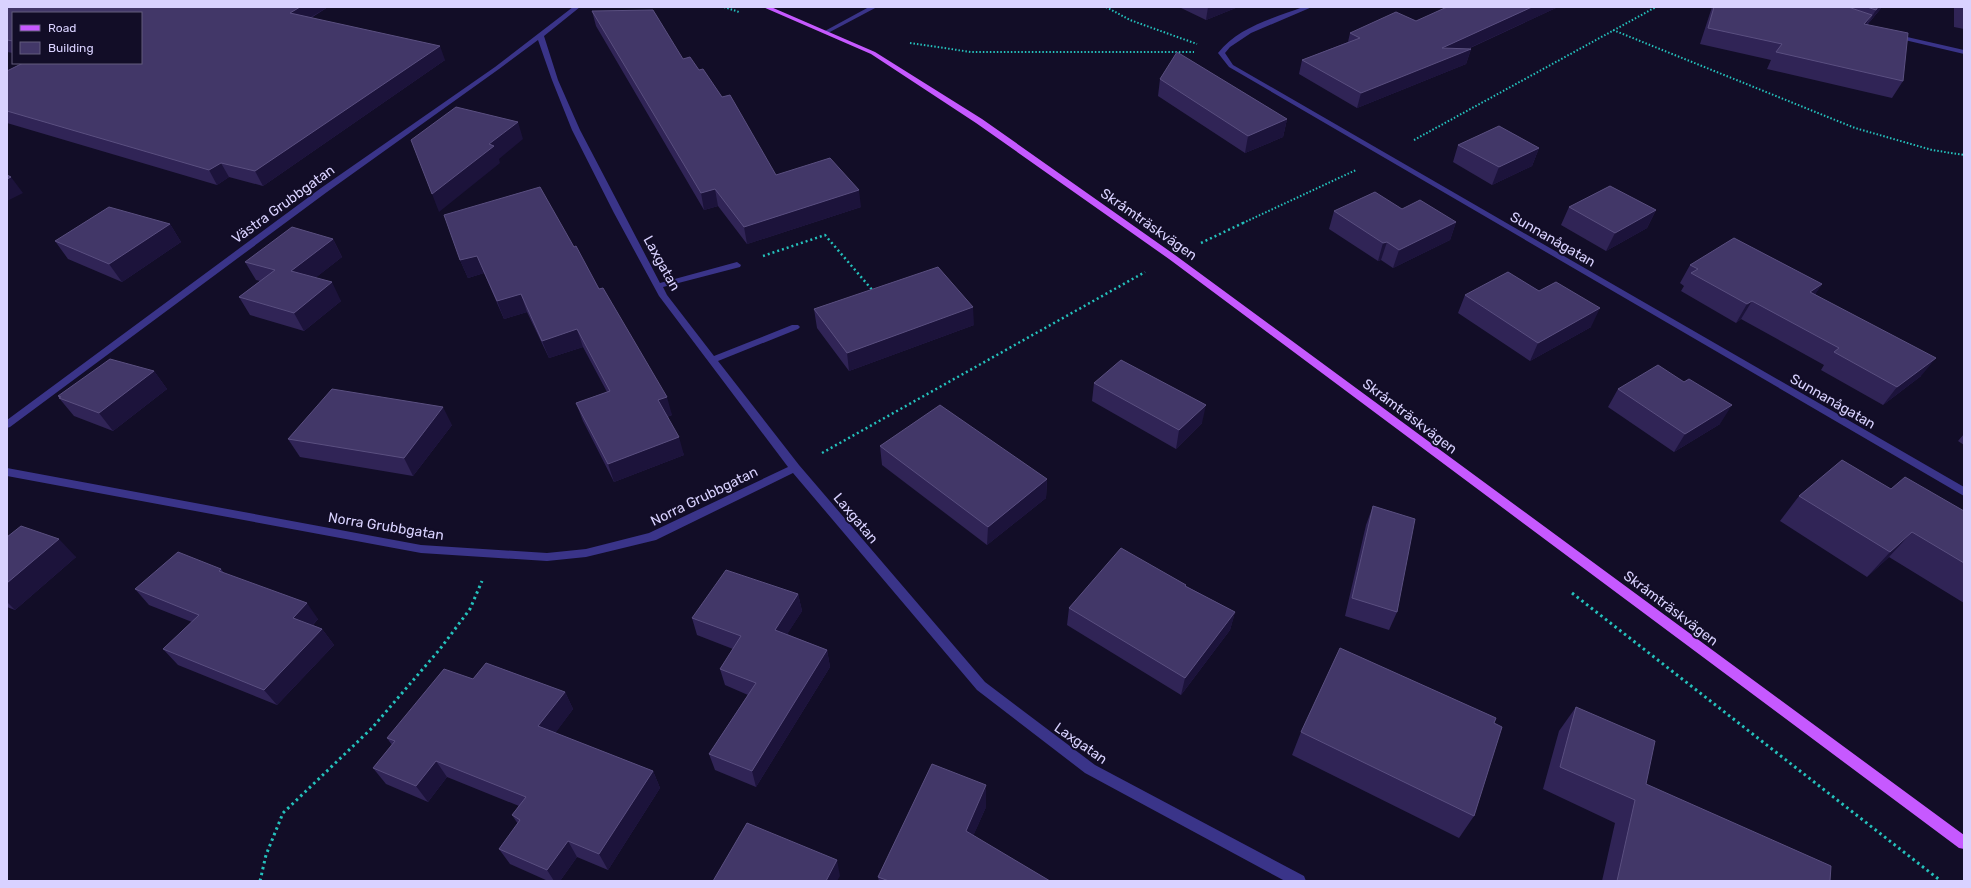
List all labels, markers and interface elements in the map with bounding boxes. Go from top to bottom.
legend [12,12,142,64]
text: Road [48,21,76,35]
text: Building [48,41,94,55]
street label: Västra Grubbgatan [229,161,338,247]
street label: Skråmträskvägen [1097,185,1200,264]
street label: Sunnanågatan [1507,208,1598,271]
street label: Laxgatan [639,233,684,294]
street label: Sunnanågatan [1787,370,1878,433]
street label: Skråmträskvägen [1359,375,1460,457]
street label: Norra Grubbgatan [648,463,761,530]
street label: Laxgatan [830,490,882,547]
street label: Norra Grubbgatan [327,509,445,544]
street label: Skråmträskvägen [1620,567,1721,649]
street label: Laxgatan [1051,719,1110,768]

